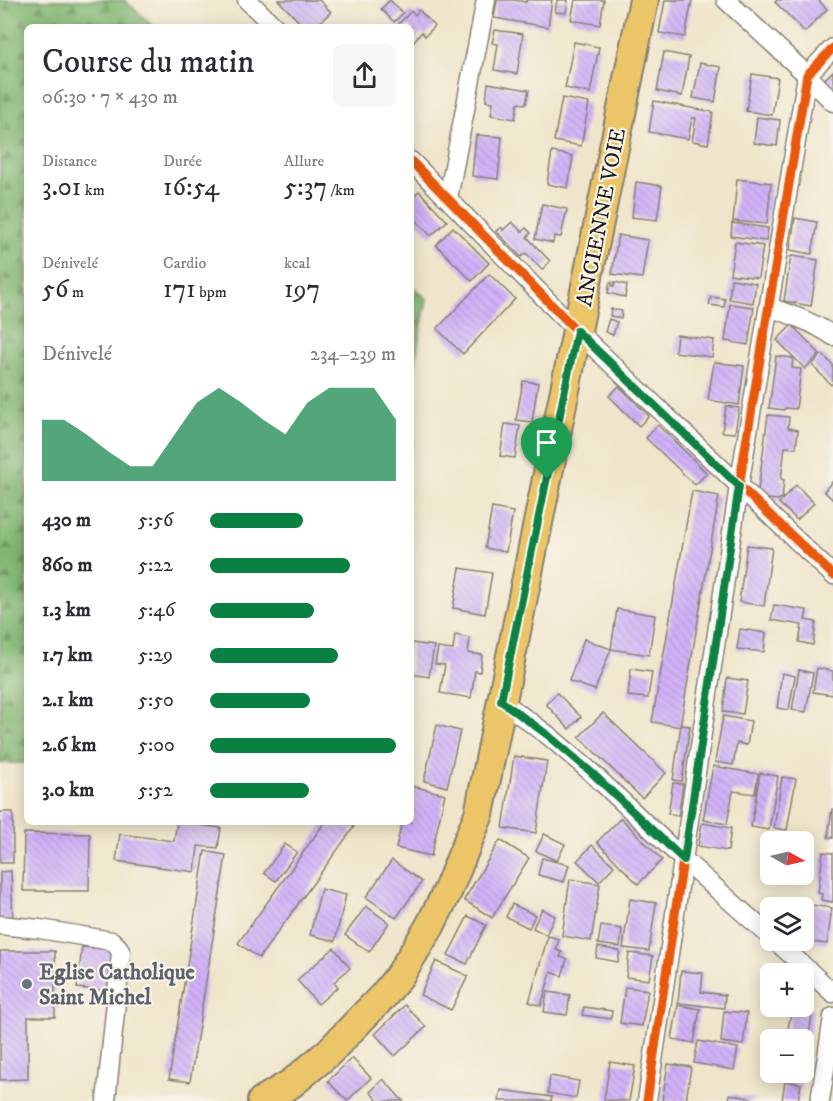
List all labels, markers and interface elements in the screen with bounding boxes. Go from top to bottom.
text: Course du matin [42,42,255,83]
button: share [333,44,396,107]
text: 06:30 · 7 × 430 m [42,85,178,110]
street label: ANCIENNE VOIE [571,126,632,309]
text: Distance [42,151,97,171]
text: Durée [163,151,202,171]
text: Allure [284,151,324,171]
text: 3.01 [42,171,81,204]
text: 16:54 [163,171,219,204]
text: 5:37 [284,171,327,204]
text: km [81,180,105,200]
text: /km [327,180,355,200]
text: Dénivelé [42,253,98,273]
text: Cardio [163,253,206,273]
text: kcal [284,253,310,273]
text: 56 [42,273,68,306]
text: 171 [163,273,196,306]
text: 197 [284,273,320,306]
text: m [68,282,84,302]
text: bpm [196,282,227,302]
text: Dénivelé [42,342,112,367]
text: 234–239 m [310,342,396,367]
pin [521,417,572,479]
icon: arrive [530,426,563,459]
text: 430 m [42,508,91,533]
text: 5:56 [138,508,174,533]
text: 860 m [42,553,93,578]
text: 5:22 [138,553,173,578]
text: 1.3 km [42,598,91,623]
text: 5:46 [138,598,175,623]
text: 1.7 km [42,643,93,668]
text: 5:29 [138,643,173,668]
text: 2.1 km [42,688,93,713]
text: 5:50 [138,688,174,713]
text: 2.6 km [42,733,97,758]
text: 5:00 [138,733,175,758]
text: 3.0 km [42,778,94,803]
text: 5:52 [138,778,173,803]
north arrow [760,831,814,885]
map controls [760,831,814,1083]
button: layers [760,897,814,951]
place label: Eglise Catholique Saint Michel [39,959,195,1011]
button: + [760,963,814,1017]
marker: Eglise Catholique Saint Michel [20,977,34,991]
button: − [760,1029,814,1083]

